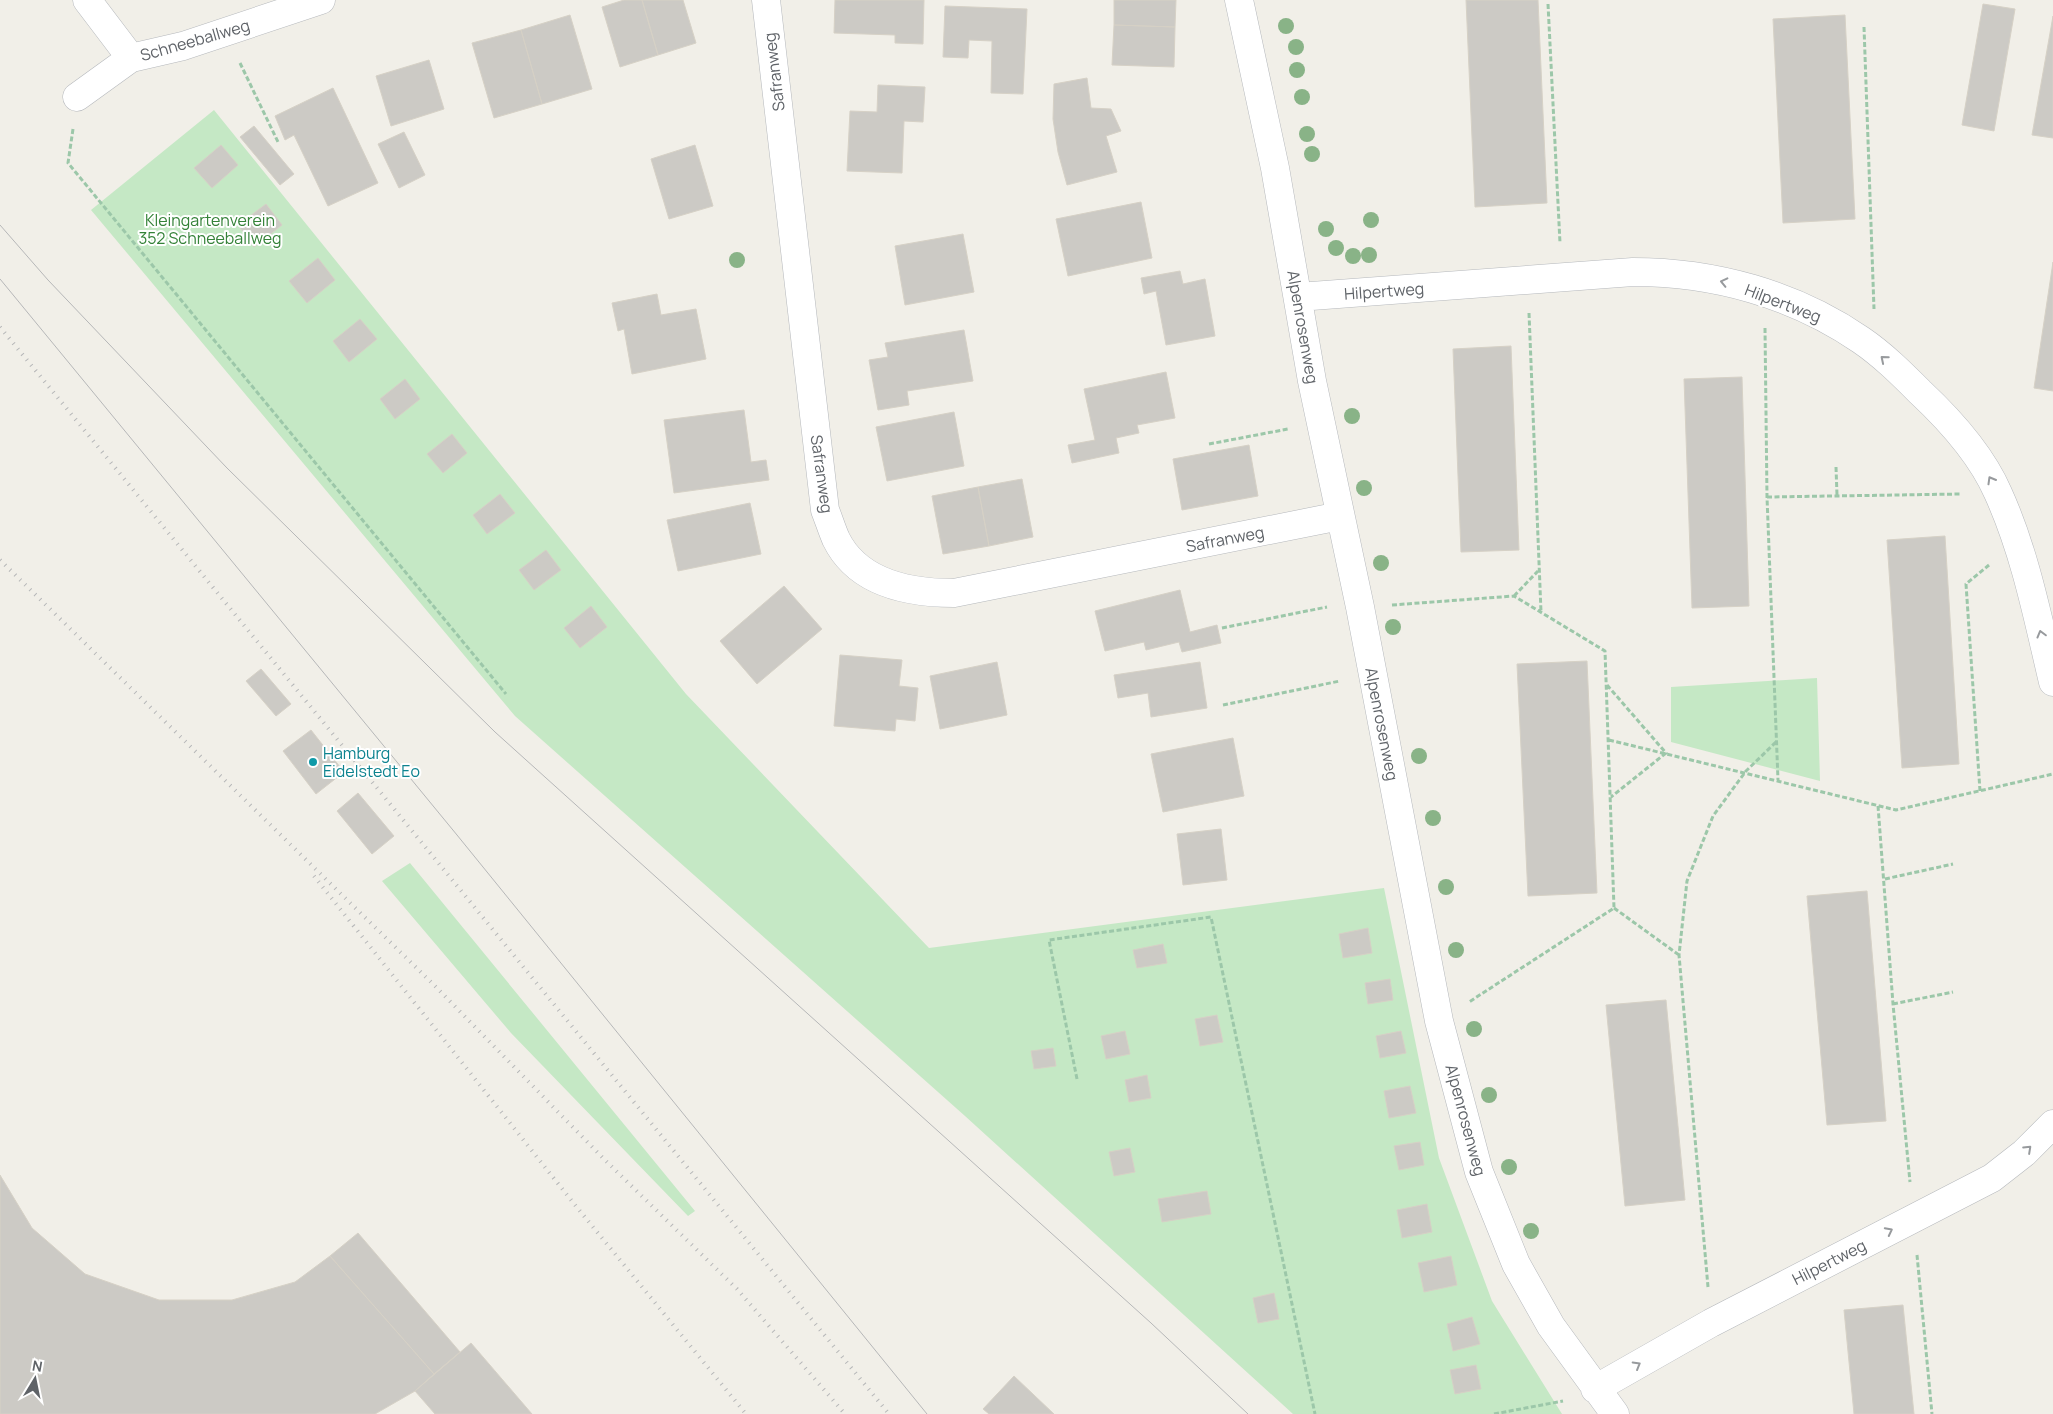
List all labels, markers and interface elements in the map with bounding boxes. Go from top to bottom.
street label: Schneeballweg [138,14,252,66]
street label: Safranweg [758,31,790,113]
park label: Kleingartenverein 352 Schneeballweg [139,209,281,249]
street label: Alpenrosenweg [1282,269,1324,385]
street label: Hilpertweg [1343,277,1425,305]
one-way arrow [1720,277,1729,288]
street label: Hilpertweg [1742,278,1824,328]
one-way arrow [1881,356,1890,365]
street label: Safranweg [806,433,838,515]
one-way arrow [1987,477,1997,486]
street label: Safranweg [1184,521,1266,557]
one-way arrow [2036,630,2047,639]
street label: Alpenrosenweg [1360,666,1404,782]
place label: Hamburg Eidelstedt Eo [323,742,420,782]
marker: Hamburg Eidelstedt Eo [307,756,319,768]
street label: Alpenrosenweg [1441,1062,1491,1178]
one-way arrow [2023,1146,2032,1155]
one-way arrow [1884,1227,1893,1237]
street label: Hilpertweg [1788,1234,1870,1290]
north arrow [10,1354,60,1404]
text: N [31,1355,44,1376]
one-way arrow [1632,1361,1641,1371]

